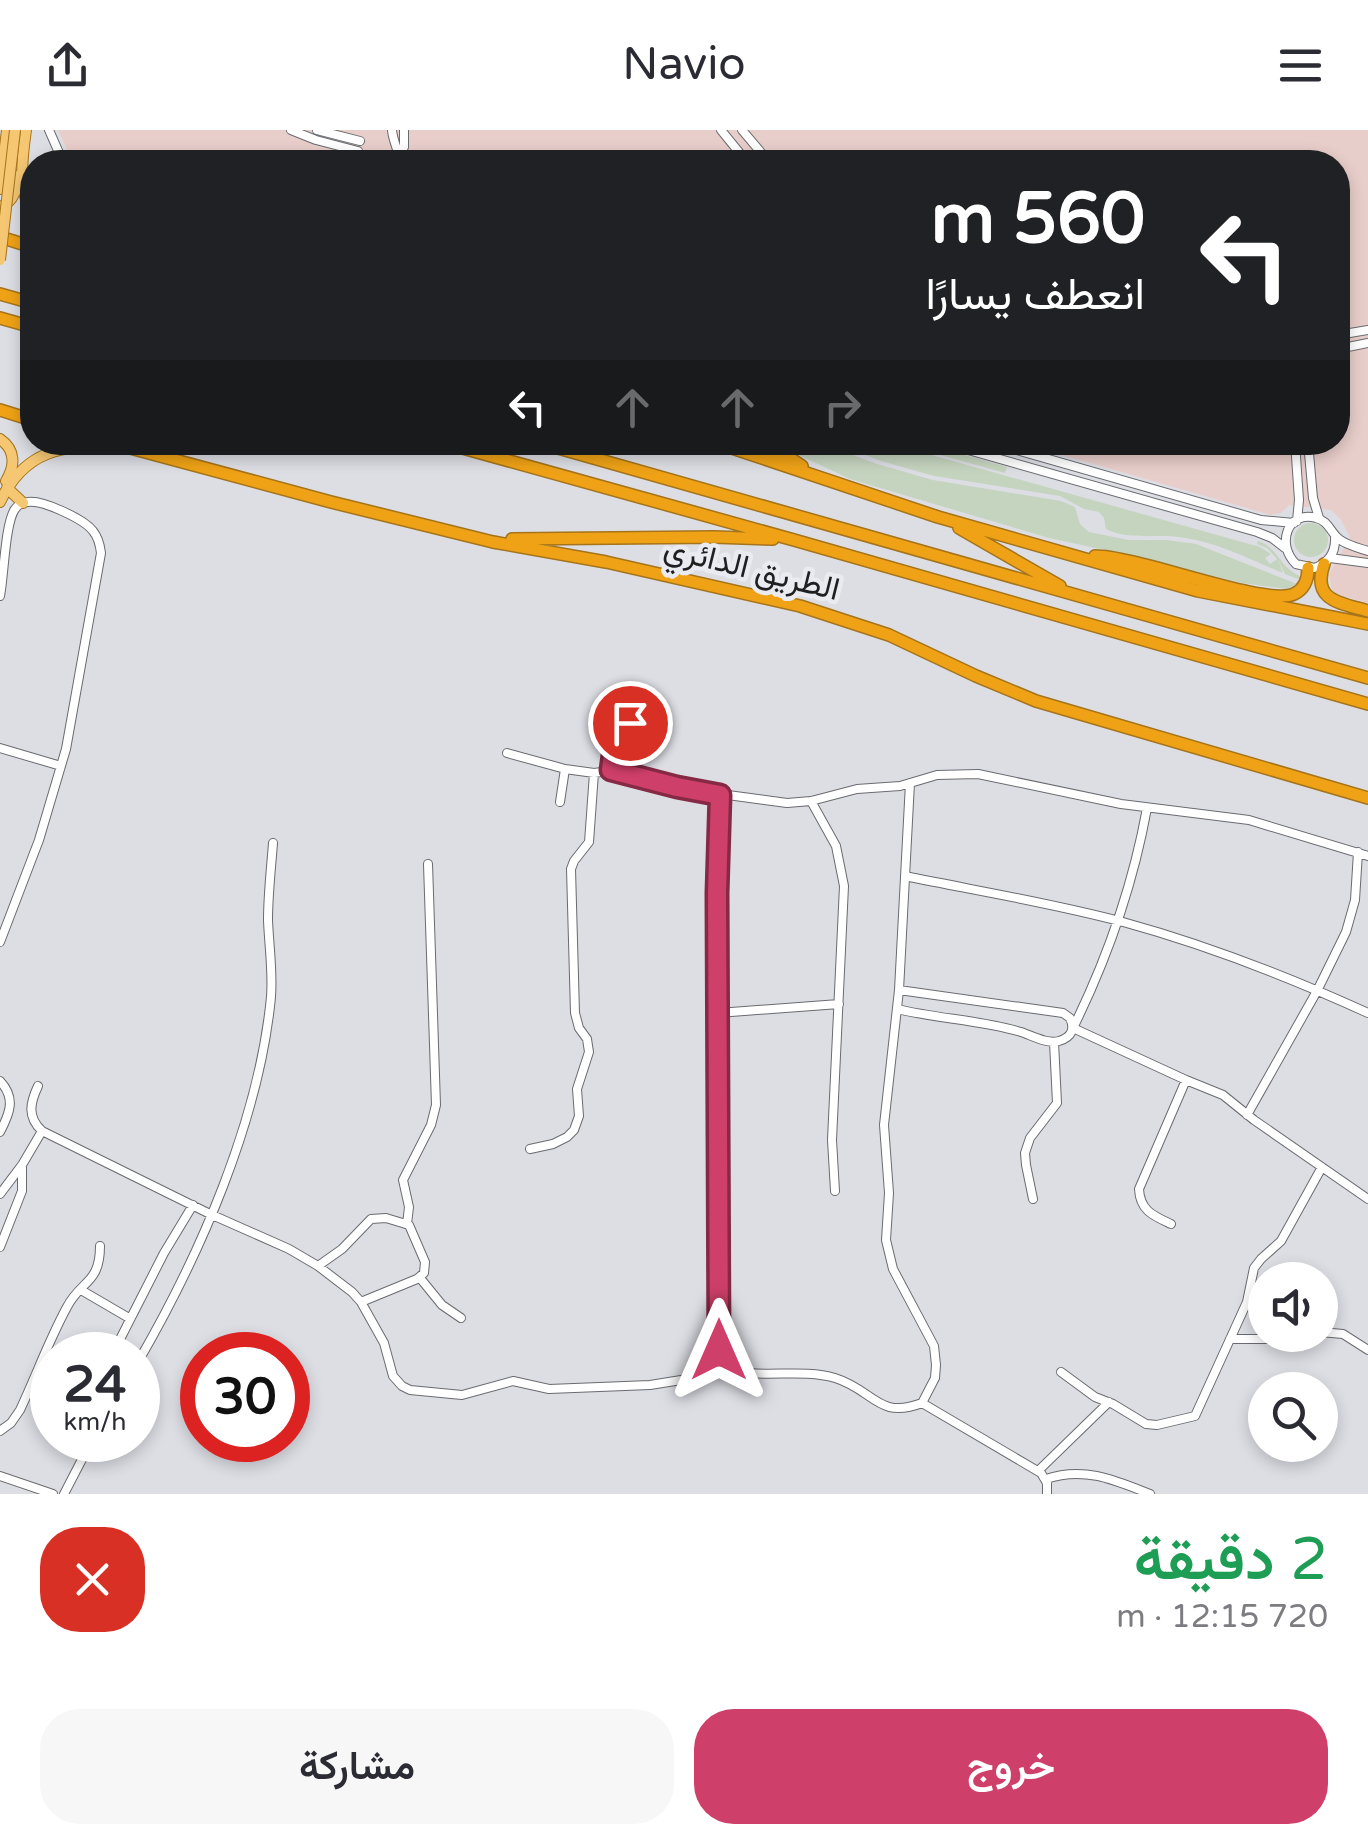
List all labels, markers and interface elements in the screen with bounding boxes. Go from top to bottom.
icon: share [40,38,95,93]
text: Navio [622,38,746,92]
icon: menu [1273,38,1328,93]
text: 560 m [931,178,1145,262]
icon: left [1180,190,1310,320]
text: انعطف يسارًا [926,268,1145,322]
icon: left [500,380,555,435]
icon: ahead [605,380,660,435]
icon: ahead [710,380,765,435]
icon: right [815,380,870,435]
street label: الطريق الدائري [659,529,843,615]
pin [588,681,673,766]
icon: arrive [603,696,658,751]
map controls [1248,1262,1338,1462]
button: sound [1248,1262,1338,1352]
position arrow [667,1298,771,1402]
speed limit sign: 30 [180,1332,310,1462]
text: 24 [64,1355,126,1415]
button: search [1248,1372,1338,1462]
text: km/h [64,1407,126,1437]
text: 2 دقيقة [1134,1524,1328,1596]
button: close [40,1527,145,1632]
text: 720 m · 12:15 [1116,1598,1328,1636]
button: مشاركة [40,1709,674,1824]
button: خروج [694,1709,1328,1824]

